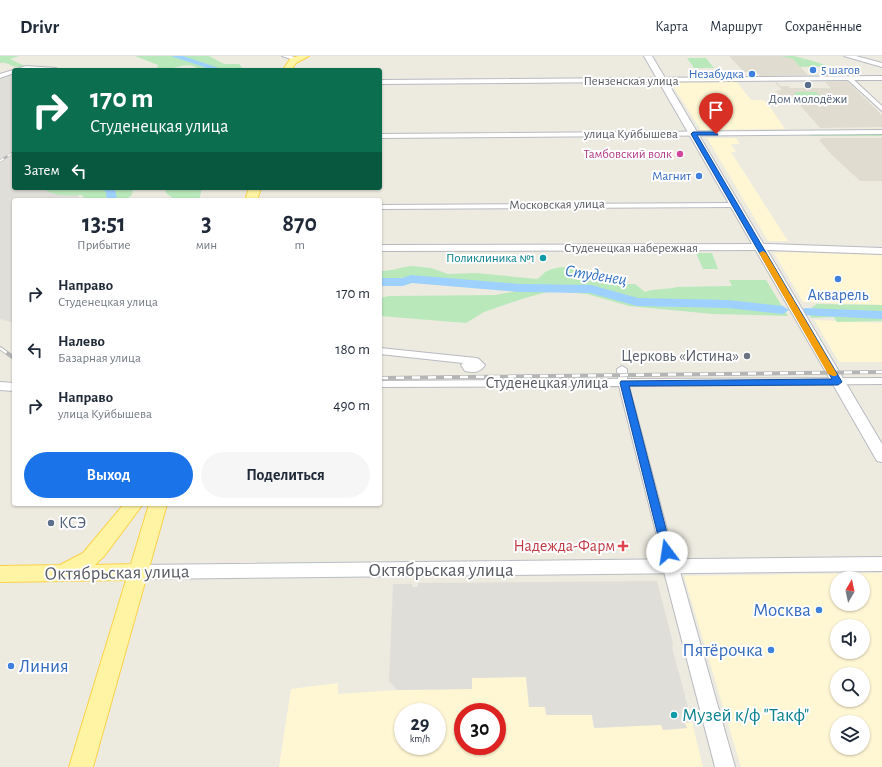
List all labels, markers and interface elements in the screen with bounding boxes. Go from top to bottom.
text: Drivr [20,18,59,37]
text: Карта [655,20,688,34]
text: Маршрут [710,20,763,34]
text: Сохранённые [785,20,862,34]
place label: 5 шагов [821,64,860,77]
marker: 5 шагов [808,65,818,75]
place label: Незабудка [688,68,744,81]
marker: Незабудка [747,69,757,79]
street label: Пензенская улица [583,75,679,88]
marker: Дом молодёжи [803,80,813,90]
icon: right [24,84,76,136]
text: 170 m [90,85,154,113]
pin [699,93,733,134]
place label: Дом молодёжи [769,93,847,106]
icon: arrive [705,99,727,121]
text: Студенецкая улица [90,118,228,136]
street label: улица Куйбышева [583,128,678,141]
place label: Тамбовский волк [583,148,672,161]
marker: Тамбовский волк [675,149,685,159]
icon: left [68,160,90,182]
text: Затем [24,163,60,178]
place label: Магнит [652,170,691,183]
marker: Магнит [694,171,704,181]
street label: Московская улица [509,198,605,212]
text: 13:51 [82,212,126,236]
text: 3 [201,212,212,236]
text: 870 [282,212,317,236]
text: Прибытие [77,239,131,252]
text: мин [196,239,217,252]
text: m [294,239,305,252]
street label: Студенецкая набережная [564,242,698,255]
place label: Поликлиника №1 [446,252,535,265]
marker: Поликлиника №1 [538,253,548,263]
water label: Студенец [564,262,628,288]
marker: Акварель [833,274,843,284]
text: Направо [58,278,113,293]
icon: right [24,283,46,305]
text: 170 m [336,286,370,301]
place label: Акварель [808,287,869,303]
text: Студенецкая улица [58,296,158,309]
text: Налево [58,334,105,349]
icon: left [24,339,46,361]
text: 180 m [335,342,370,357]
place label: Церковь «Истина» [621,348,739,364]
marker: Церковь «Истина» [742,351,752,361]
text: Базарная улица [58,352,141,365]
street label: Студенецкая улица [485,375,609,392]
text: Направо [58,390,113,405]
icon: right [24,395,46,417]
text: 490 m [333,398,370,413]
text: улица Куйбышева [58,408,152,421]
button: Выход [24,452,193,498]
button: Поделиться [201,452,370,498]
place label: КСЭ [59,515,86,531]
marker: КСЭ [46,518,56,528]
position arrow [646,531,688,573]
place label: Надежда-Фарм [514,538,615,554]
marker: Надежда-Фарм [618,541,628,551]
street label: Октябрьская улица [368,561,514,580]
street label: Октябрьская улица [44,562,190,584]
north arrow [830,571,870,611]
map controls [830,571,870,755]
place label: Москва [753,601,811,620]
marker: Москва [814,605,824,615]
button: sound [830,619,870,659]
place label: Пятёрочка [682,641,763,660]
marker: Пятёрочка [766,645,776,655]
place label: Линия [19,657,69,676]
marker: Линия [6,661,16,671]
button: search [830,667,870,707]
speed limit sign: 30 [454,703,506,755]
place label: Музей к/ф "Такф" [682,706,809,725]
marker: Музей к/ф "Такф" [669,710,679,720]
text: 29 [410,714,430,734]
button: layers [830,715,870,755]
text: km/h [410,734,430,744]

